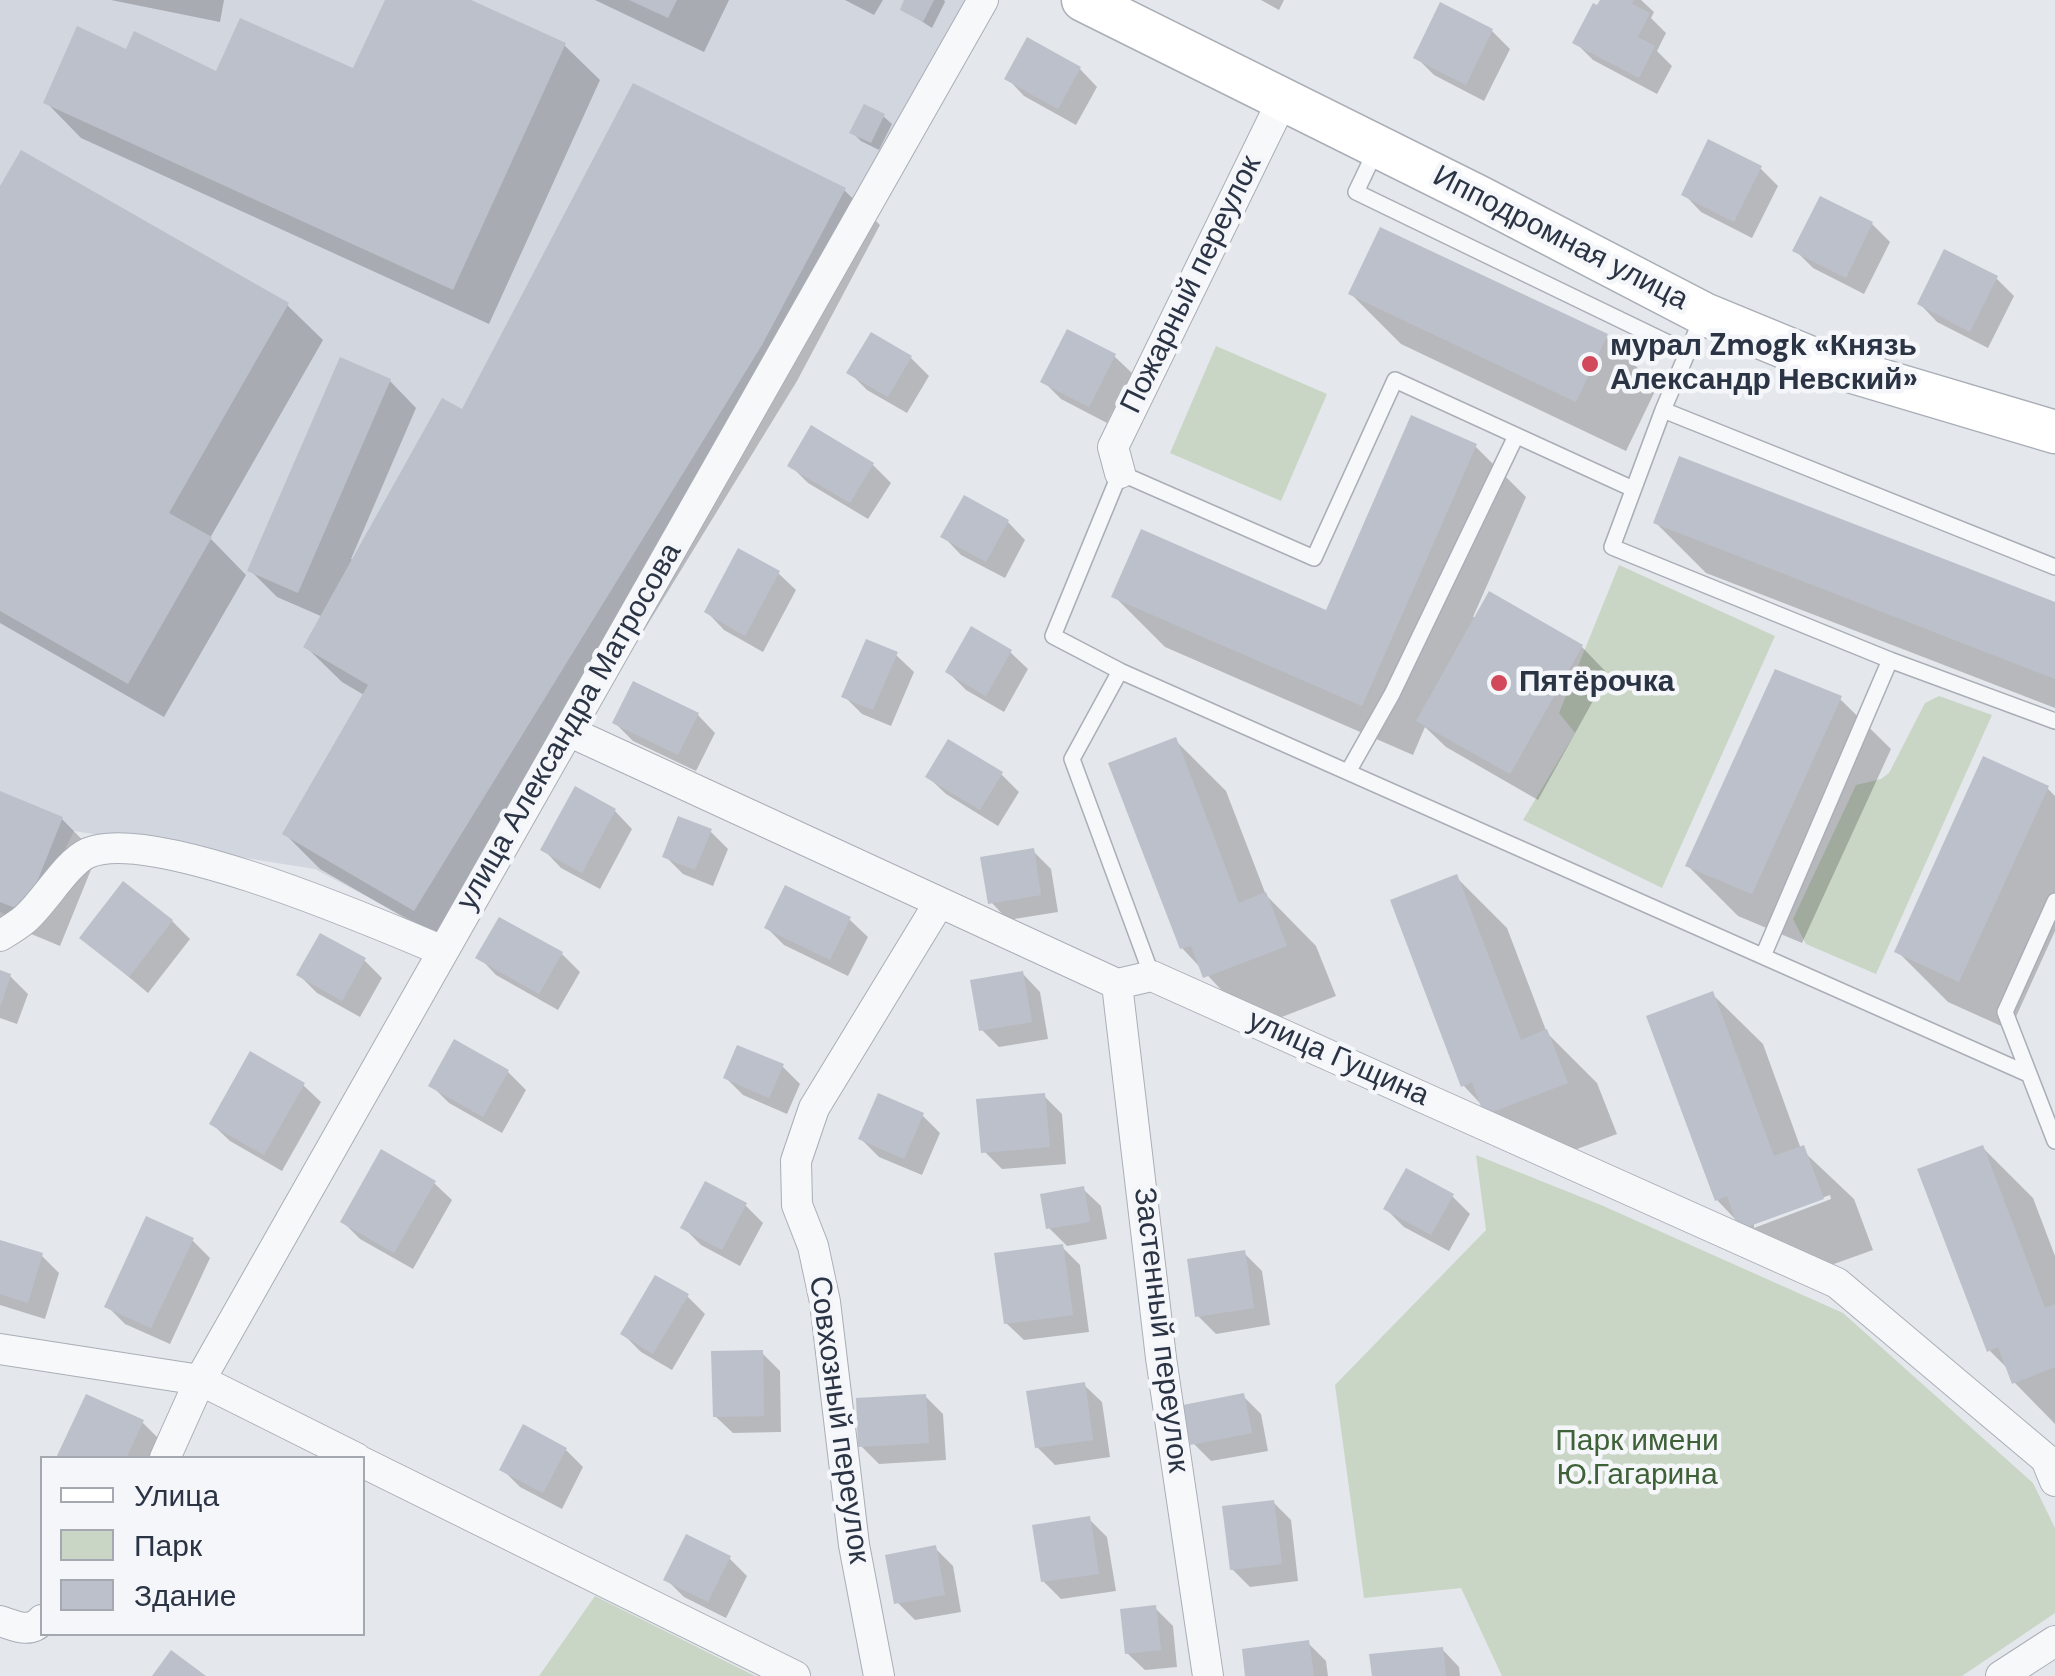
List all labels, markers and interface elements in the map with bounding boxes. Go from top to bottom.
street label: Пожарный переулок [1114,150,1270,420]
street label: Ипподромная улица [1426,159,1694,319]
place label: мурал Zmogk «Князь Александр Невский» [1610,329,1918,400]
marker: мурал Zmogk «Князь Александр Невский» [1579,353,1601,375]
street label: улица Александра Матросова [450,537,690,917]
place label: Пятёрочка [1519,665,1674,701]
marker: Пятёрочка [1488,672,1510,694]
street label: улица Гущина [1242,1003,1434,1115]
street label: Застенный переулок [1125,1185,1195,1475]
street label: Совхозный переулок [800,1274,876,1566]
park label: Парк имени Ю.Гагарина [1555,1424,1719,1494]
legend [40,1456,365,1636]
text: Улица [134,1476,219,1515]
text: Парк [134,1526,202,1565]
text: Здание [134,1576,236,1615]

